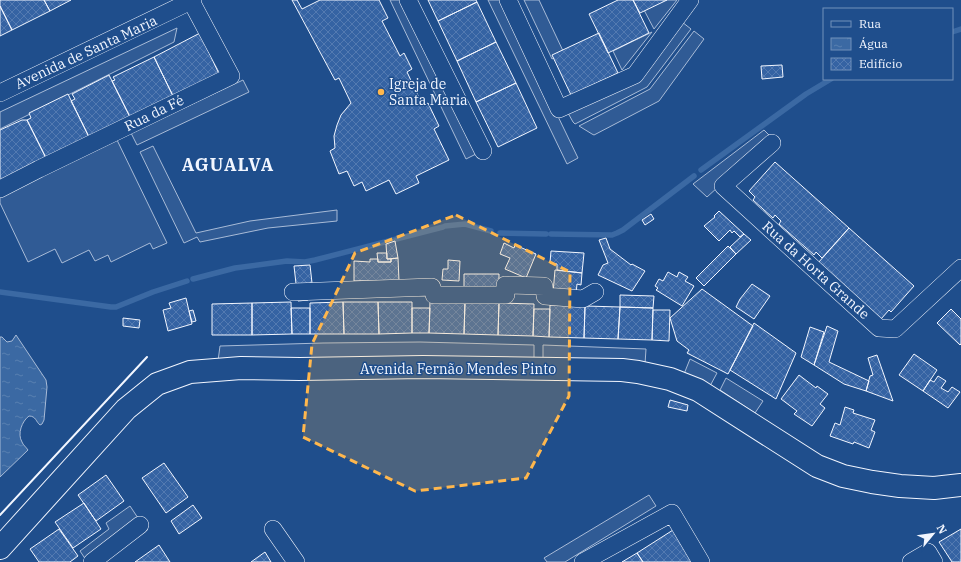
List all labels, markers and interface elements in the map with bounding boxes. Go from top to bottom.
legend [823,8,953,80]
street label: Avenida de Santa Maria [12,11,160,93]
text: Rua [859,16,881,31]
text: Água [859,36,888,51]
text: Edifício [859,56,903,71]
place label: Igreja de Santa Maria [389,75,468,109]
marker: Igreja de Santa Maria [376,87,386,97]
street label: Rua da Fé [121,91,187,135]
district label: AGUALVA [182,153,274,176]
street label: Rua da Horta Grande [759,217,873,323]
street label: Avenida Fernão Mendes Pinto [360,360,556,378]
north arrow [913,514,953,554]
text: N [934,522,950,537]

